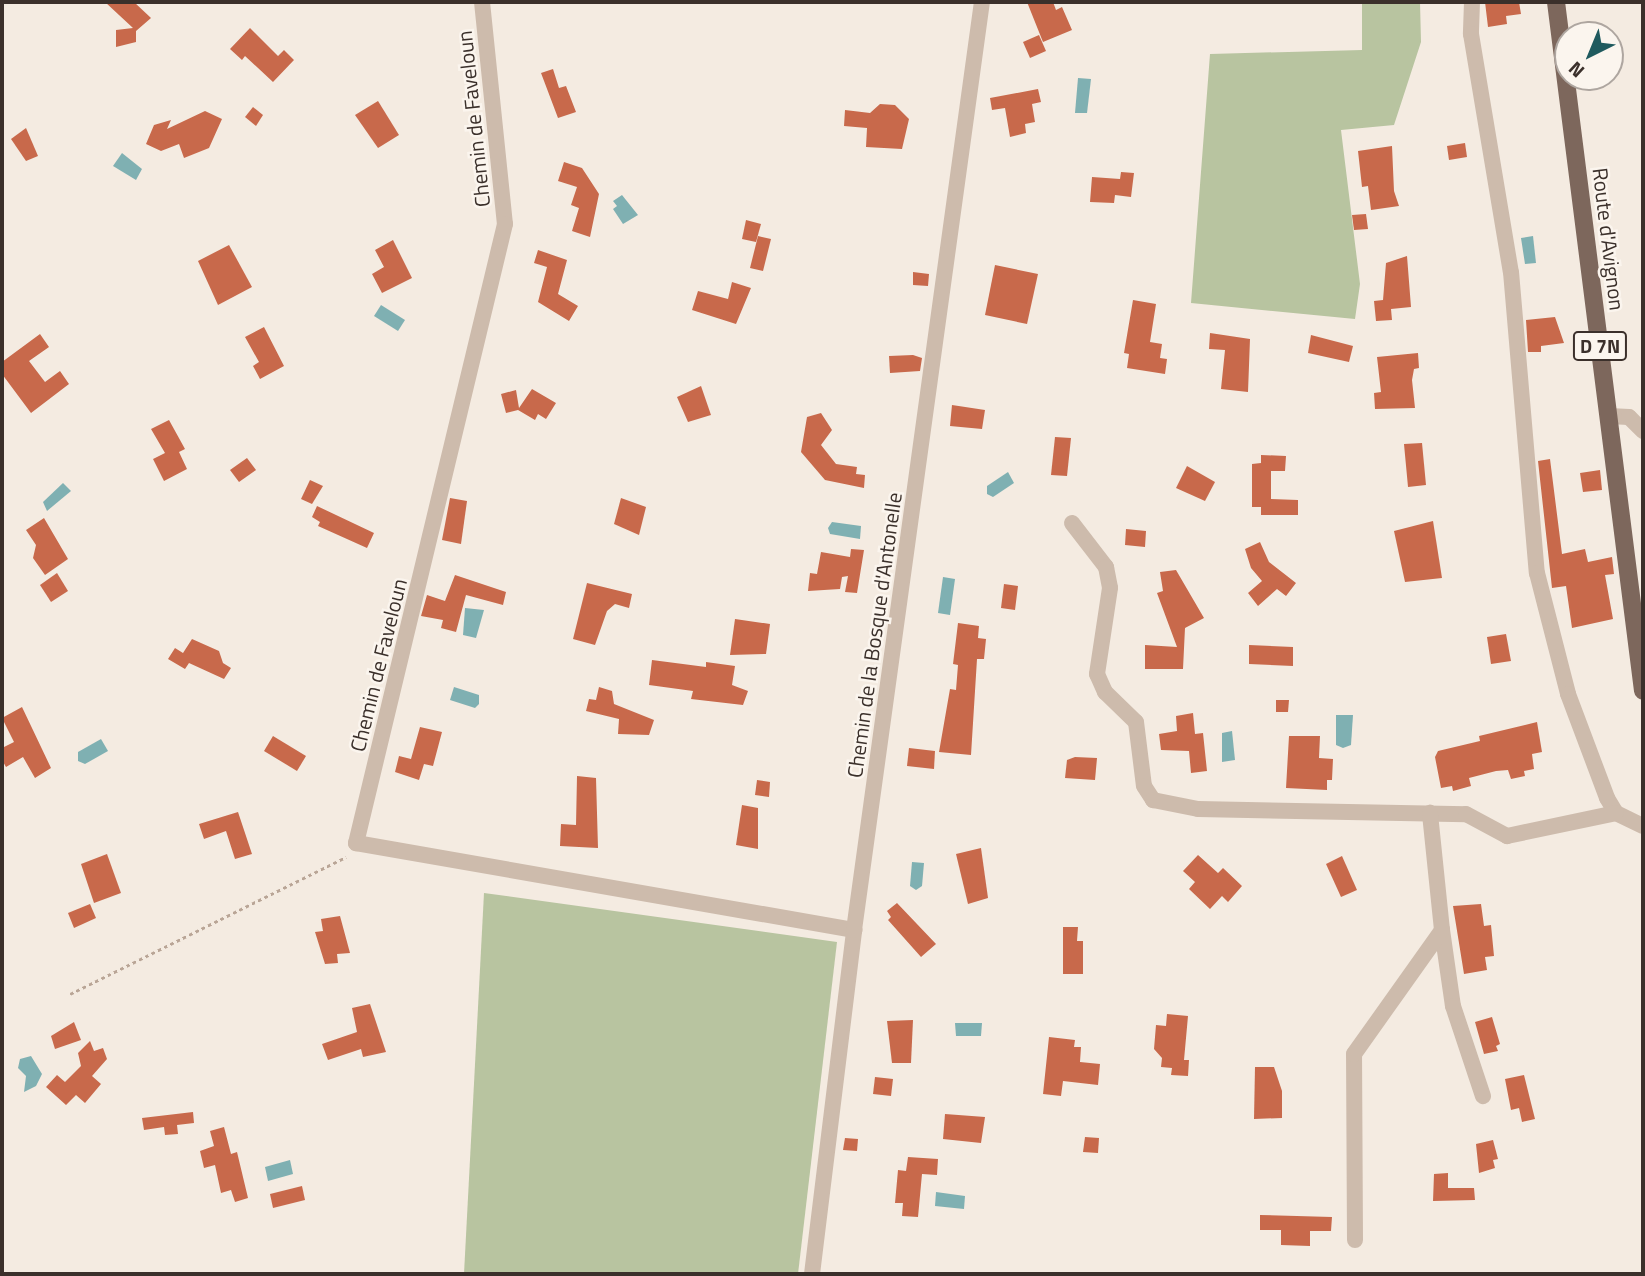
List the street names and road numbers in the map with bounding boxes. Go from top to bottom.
street label: Chemin de Faveloun [451,29,495,209]
street label: Route d'Avignon [1588,166,1630,312]
road number: D 7N [1572,330,1628,362]
street label: Chemin de la Bosque d'Antonelle [841,491,907,779]
street label: Chemin de Faveloun [344,576,412,754]

